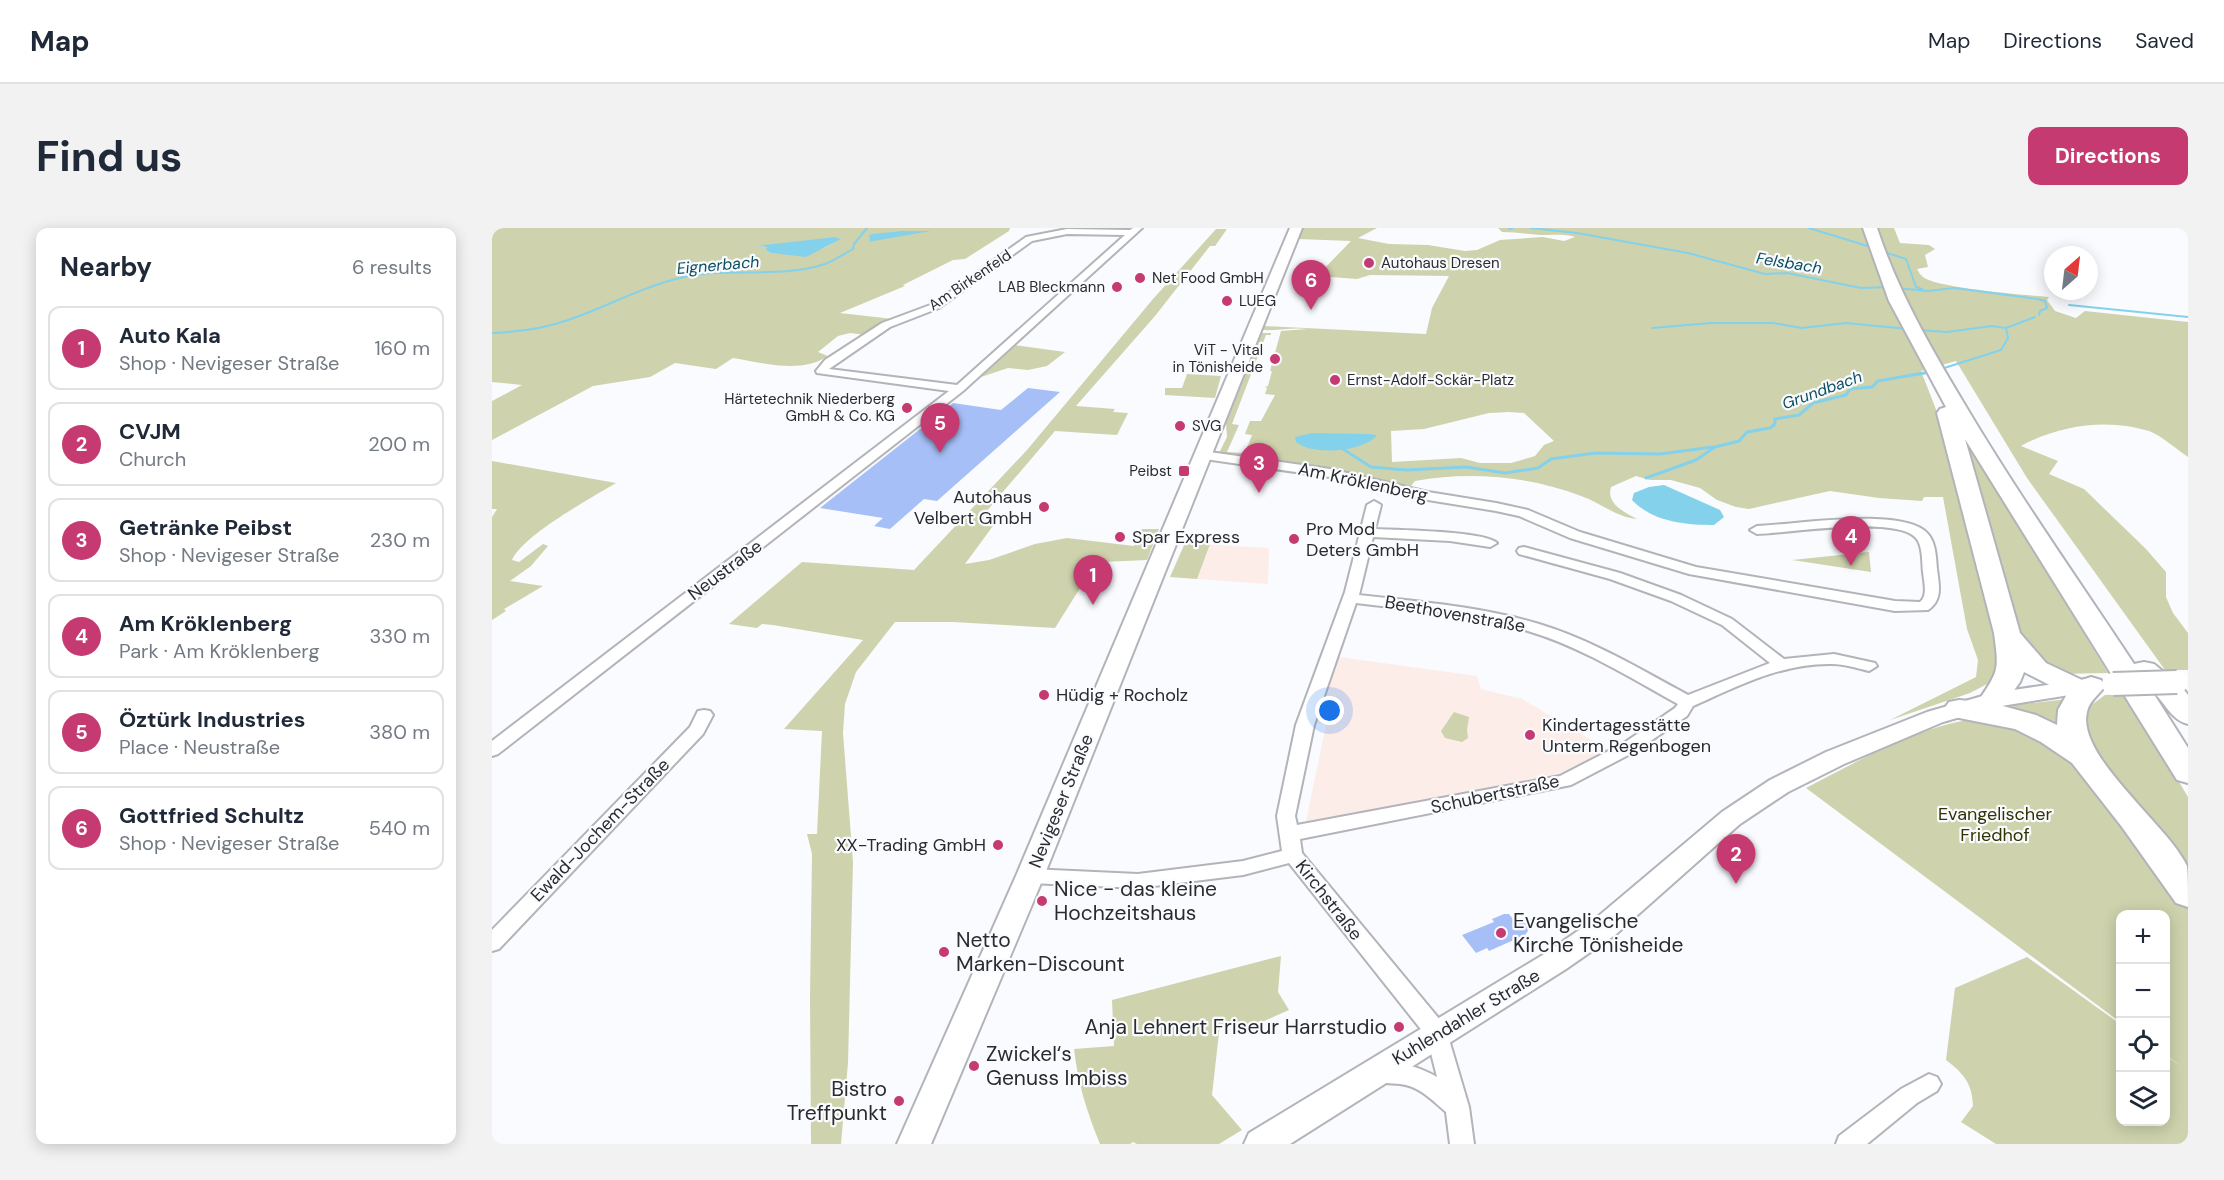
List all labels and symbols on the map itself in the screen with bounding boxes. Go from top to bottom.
street label: Am Birkenfeld [925,245,1015,315]
north arrow [2044,246,2098,300]
water label: Felsbach [1755,247,1823,279]
water label: Eignerbach [676,251,760,279]
place label: Autohaus Dresen [1381,253,1500,273]
marker: Autohaus Dresen [1362,256,1376,270]
pin: 6 [1292,260,1330,310]
place label: Net Food GmbH [1152,268,1264,288]
marker: Net Food GmbH [1133,271,1147,285]
place label: LAB Bleckmann [998,277,1105,297]
marker: LAB Bleckmann [1110,280,1124,294]
place label: LUEG [1239,291,1276,311]
marker: LUEG [1220,294,1234,308]
place label: ViT - Vital in Tönisheide [1172,340,1263,377]
marker: ViT - Vital in Tönisheide [1268,352,1282,366]
water label: Grundbach [1779,366,1865,414]
place label: Ernst-Adolf-Sckär-Platz [1347,370,1514,390]
marker: Ernst-Adolf-Sckär-Platz [1328,373,1342,387]
place label: Härtetechnik Niederberg GmbH & Co. KG [724,389,895,426]
marker: Härtetechnik Niederberg GmbH & Co. KG [900,401,914,415]
pin: 5 [920,404,960,453]
place label: SVG [1192,416,1221,436]
marker: SVG [1173,419,1187,433]
pin: 3 [1240,444,1278,493]
street label: Am Kröklenberg [1296,457,1430,507]
place label: Peibst [1129,461,1172,481]
marker: Peibst [1177,464,1191,478]
place label: Autohaus Velbert GmbH [914,485,1032,530]
marker: Autohaus Velbert GmbH [1037,500,1051,514]
pin: 4 [1832,516,1870,566]
place label: Pro Mod Deters GmbH [1306,517,1419,562]
place label: Spar Express [1132,525,1240,549]
marker: Spar Express [1113,530,1127,544]
marker: Pro Mod Deters GmbH [1287,532,1301,546]
street label: Neustraße [683,534,767,606]
pin: 1 [1074,556,1112,605]
street label: Beethovenstraße [1383,590,1527,638]
place label: Hüdig + Rocholz [1056,683,1188,707]
marker: Hüdig + Rocholz [1037,688,1051,702]
your location [1315,696,1344,725]
place label: Kindertagesstätte Unterm Regenbogen [1542,713,1711,758]
marker: Kindertagesstätte Unterm Regenbogen [1523,728,1537,742]
street label: Nevigeser Straße [1023,730,1099,872]
street label: Ewald-Jochem-Straße [525,753,675,907]
street label: Schubertstraße [1429,769,1561,819]
park label: Evangelischer Friedhof [1938,802,2052,847]
place label: XX-Trading GmbH [836,833,986,857]
pin: 2 [1716,834,1756,884]
marker: XX-Trading GmbH [991,838,1005,852]
street label: Kirchstraße [1290,855,1368,945]
place label: Nice - das kleine Hochzeitshaus [1054,875,1217,927]
marker: Nice - das kleine Hochzeitshaus [1035,894,1049,908]
place label: Evangelische Kirche Tönisheide [1513,907,1683,959]
place label: Netto Marken-Discount [956,926,1125,978]
marker: Evangelische Kirche Tönisheide [1494,926,1508,940]
marker: Netto Marken-Discount [937,945,951,959]
street label: Kuhlendahler Straße [1388,963,1544,1071]
place label: Anja Lehnert Friseur Harrstudio [1085,1013,1387,1041]
marker: Anja Lehnert Friseur Harrstudio [1392,1020,1406,1034]
place label: Zwickel‘s Genuss Imbiss [986,1040,1128,1092]
marker: Zwickel‘s Genuss Imbiss [967,1059,981,1073]
place label: Bistro Treffpunkt [787,1075,887,1127]
marker: Bistro Treffpunkt [892,1094,906,1108]

